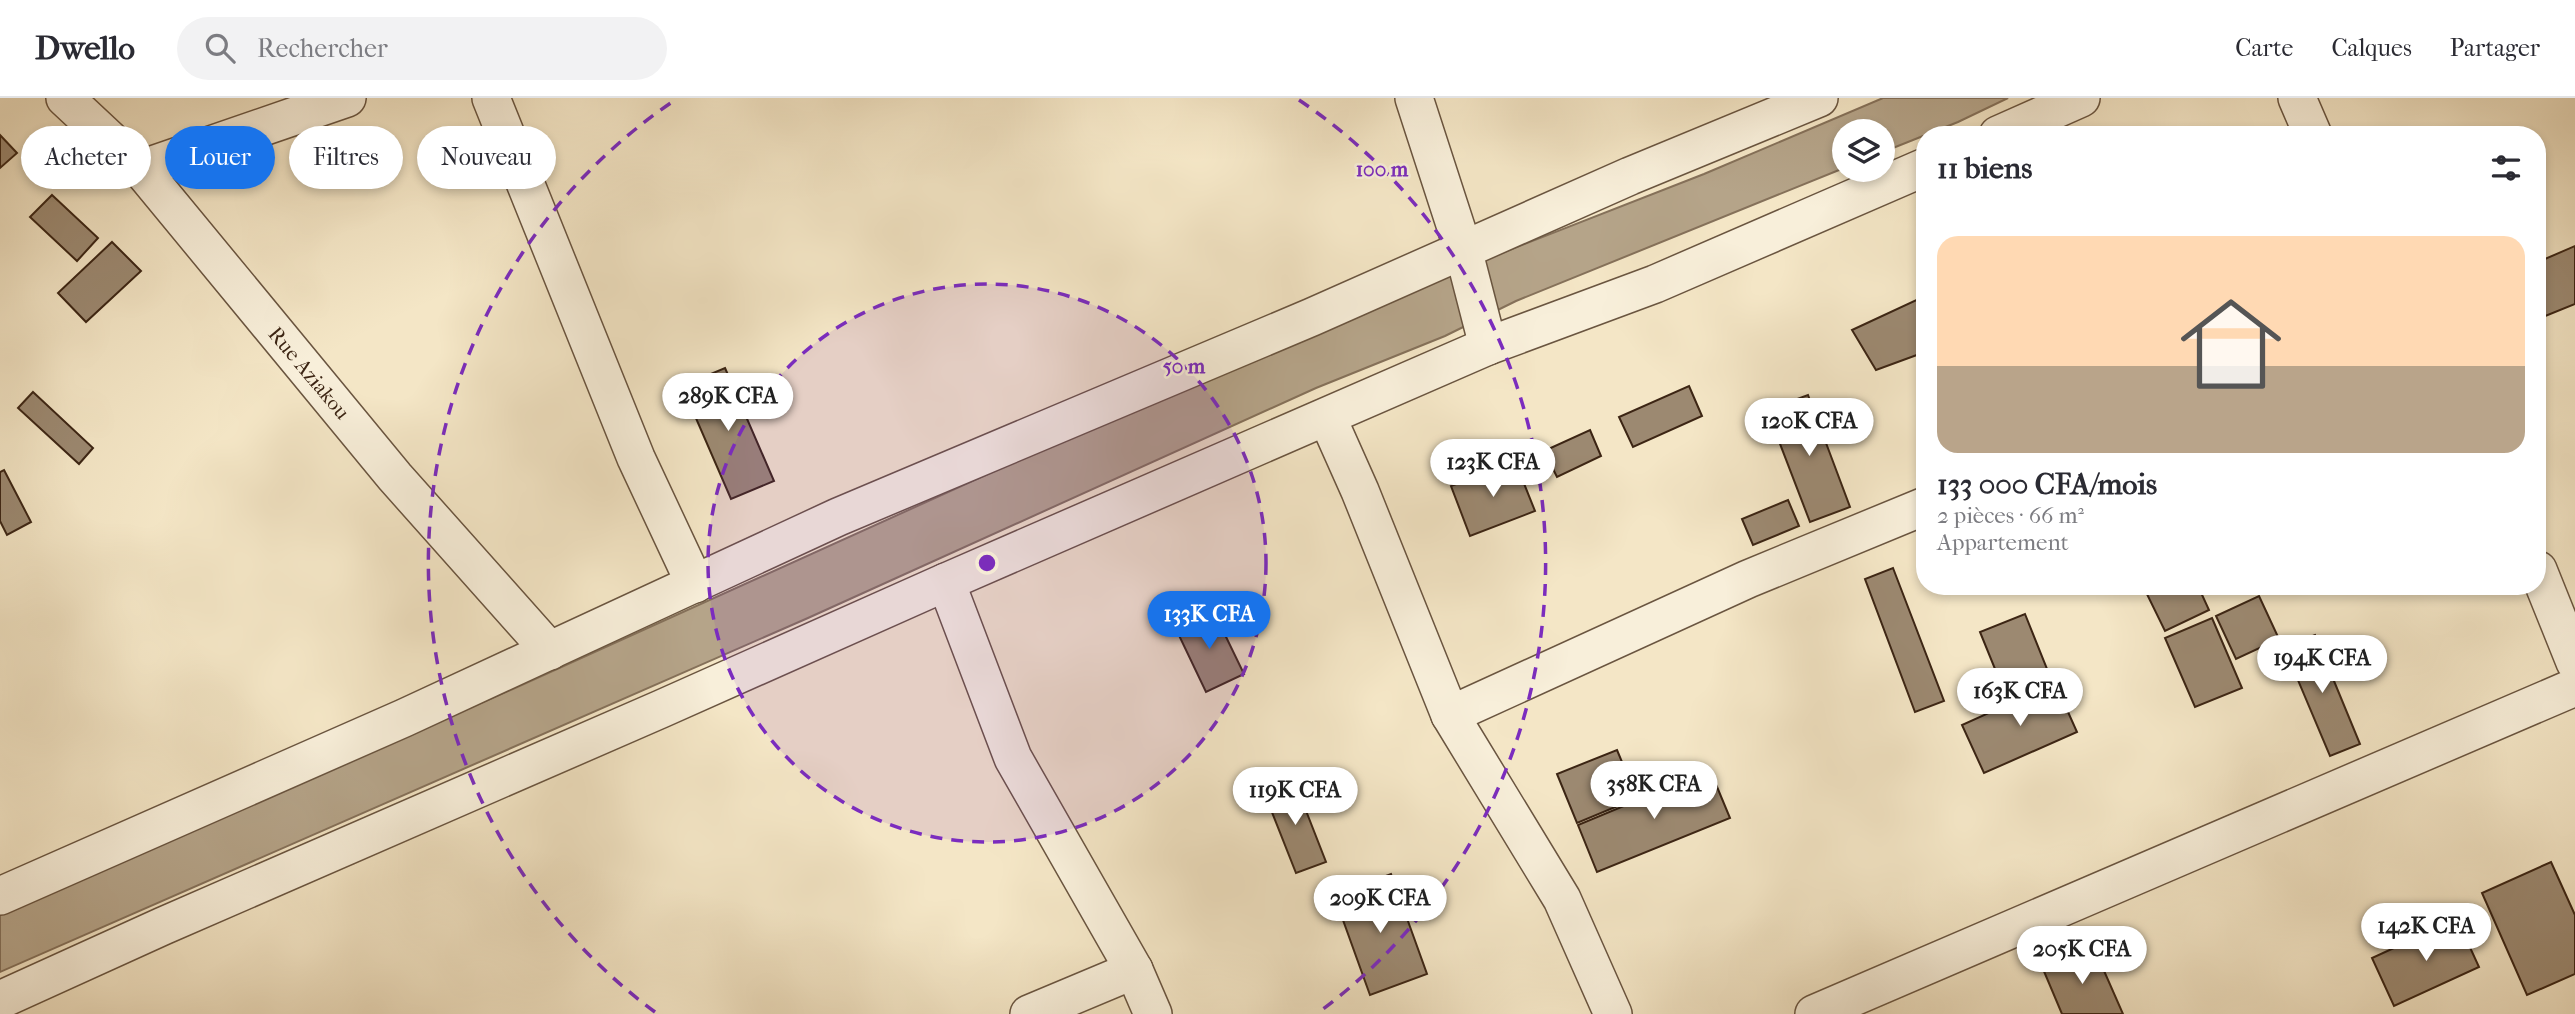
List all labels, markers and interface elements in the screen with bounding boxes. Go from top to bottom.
search box [177,17,667,80]
text: Dwello [35,29,135,68]
icon: search [201,29,239,67]
text: Rechercher [257,33,388,64]
text: Carte [2235,34,2293,62]
text: Calques [2331,34,2412,62]
text: Partager [2450,34,2540,62]
map controls [1832,119,1895,182]
button: layers [1832,119,1895,182]
chip: Acheter [21,126,151,189]
chip: Louer [165,126,275,189]
chip: Filtres [289,126,403,189]
chip: Nouveau [417,126,556,189]
icon: filters [2487,149,2525,187]
text: 11 biens [1937,151,2032,186]
text: 100 m [1356,157,1409,181]
icon: home [2168,281,2294,407]
street label: Rue Aziakou [263,322,355,424]
text: 50 m [1163,354,1206,378]
pin: 289K CFA [656,374,800,433]
text: 289K CFA [678,382,778,409]
pin: 120K CFA [1737,398,1881,458]
text: 120K CFA [1761,407,1857,434]
pin: 123K CFA [1421,440,1565,499]
text: 123K CFA [1446,448,1540,475]
text: 133 000 CFA/mois [1937,467,2157,502]
text: 2 pièces · 66 m² [1937,502,2084,529]
text: Appartement [1937,529,2069,556]
centre of rings [975,551,999,575]
pin: 133K CFA [1137,592,1281,651]
text: 133K CFA [1163,600,1255,627]
pin: 194K CFA [2250,636,2394,695]
text: 194K CFA [2273,644,2371,671]
pin: 163K CFA [1948,668,2092,728]
text: 163K CFA [1973,677,2067,704]
pin: 358K CFA [1582,762,1726,821]
pin: 119K CFA [1223,768,1367,827]
text: 358K CFA [1607,770,1701,797]
text: 119K CFA [1249,776,1341,803]
pin: 209K CFA [1308,876,1452,935]
text: 209K CFA [1330,884,1430,911]
pin: 142K CFA [2354,904,2498,963]
text: 142K CFA [2377,912,2475,939]
pin: 205K CFA [2010,926,2154,986]
text: 205K CFA [2033,935,2131,962]

